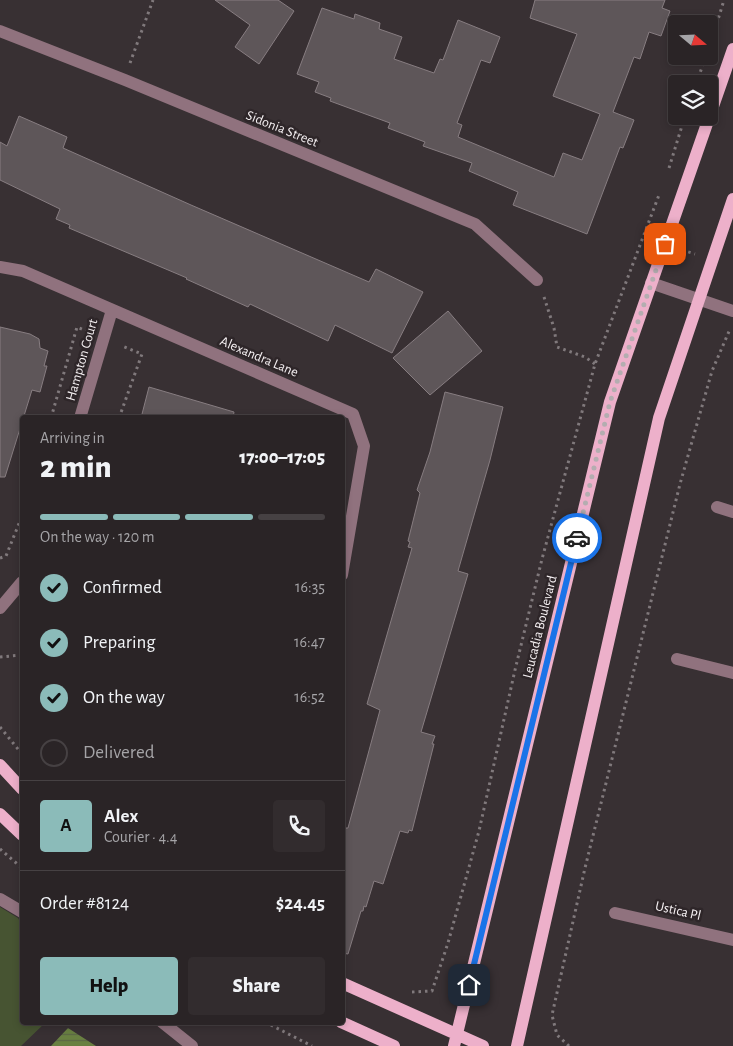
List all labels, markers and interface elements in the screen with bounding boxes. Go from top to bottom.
north arrow [668,15,718,65]
map controls [668,15,718,125]
button: layers [668,75,718,125]
street label: Sidonia Street [244,108,321,150]
pin [644,223,686,265]
icon: bag [651,230,679,258]
street label: Hampton Court [64,317,100,402]
street label: Alexandra Lane [218,334,300,380]
text: Arriving in [40,430,105,446]
text: 17:00–17:05 [239,448,325,467]
text: 2 min [40,451,112,483]
courier [552,513,602,563]
icon: car [563,524,591,552]
text: On the way · 120 m [40,529,155,545]
icon: check [40,574,68,602]
street label: Leucadia Boulevard [520,574,560,680]
text: Confirmed [83,578,162,597]
text: 16:35 [295,579,325,595]
icon: check [40,629,68,657]
text: Preparing [83,633,156,652]
text: 16:47 [294,634,325,650]
icon: check [40,684,68,712]
text: On the way [83,688,165,707]
text: 16:52 [294,689,325,705]
text: Delivered [83,743,155,762]
button: phone [273,800,325,852]
text: Alex [104,807,138,826]
text: A [60,816,72,835]
text: Courier · 4.4 [104,829,177,845]
text: Order #8124 [40,894,129,913]
text: $24.45 [276,894,325,913]
street label: Ustica Pl [654,899,702,923]
button: Help [40,957,178,1015]
button: Share [188,957,325,1015]
pin [448,964,490,1006]
icon: home [455,971,483,999]

